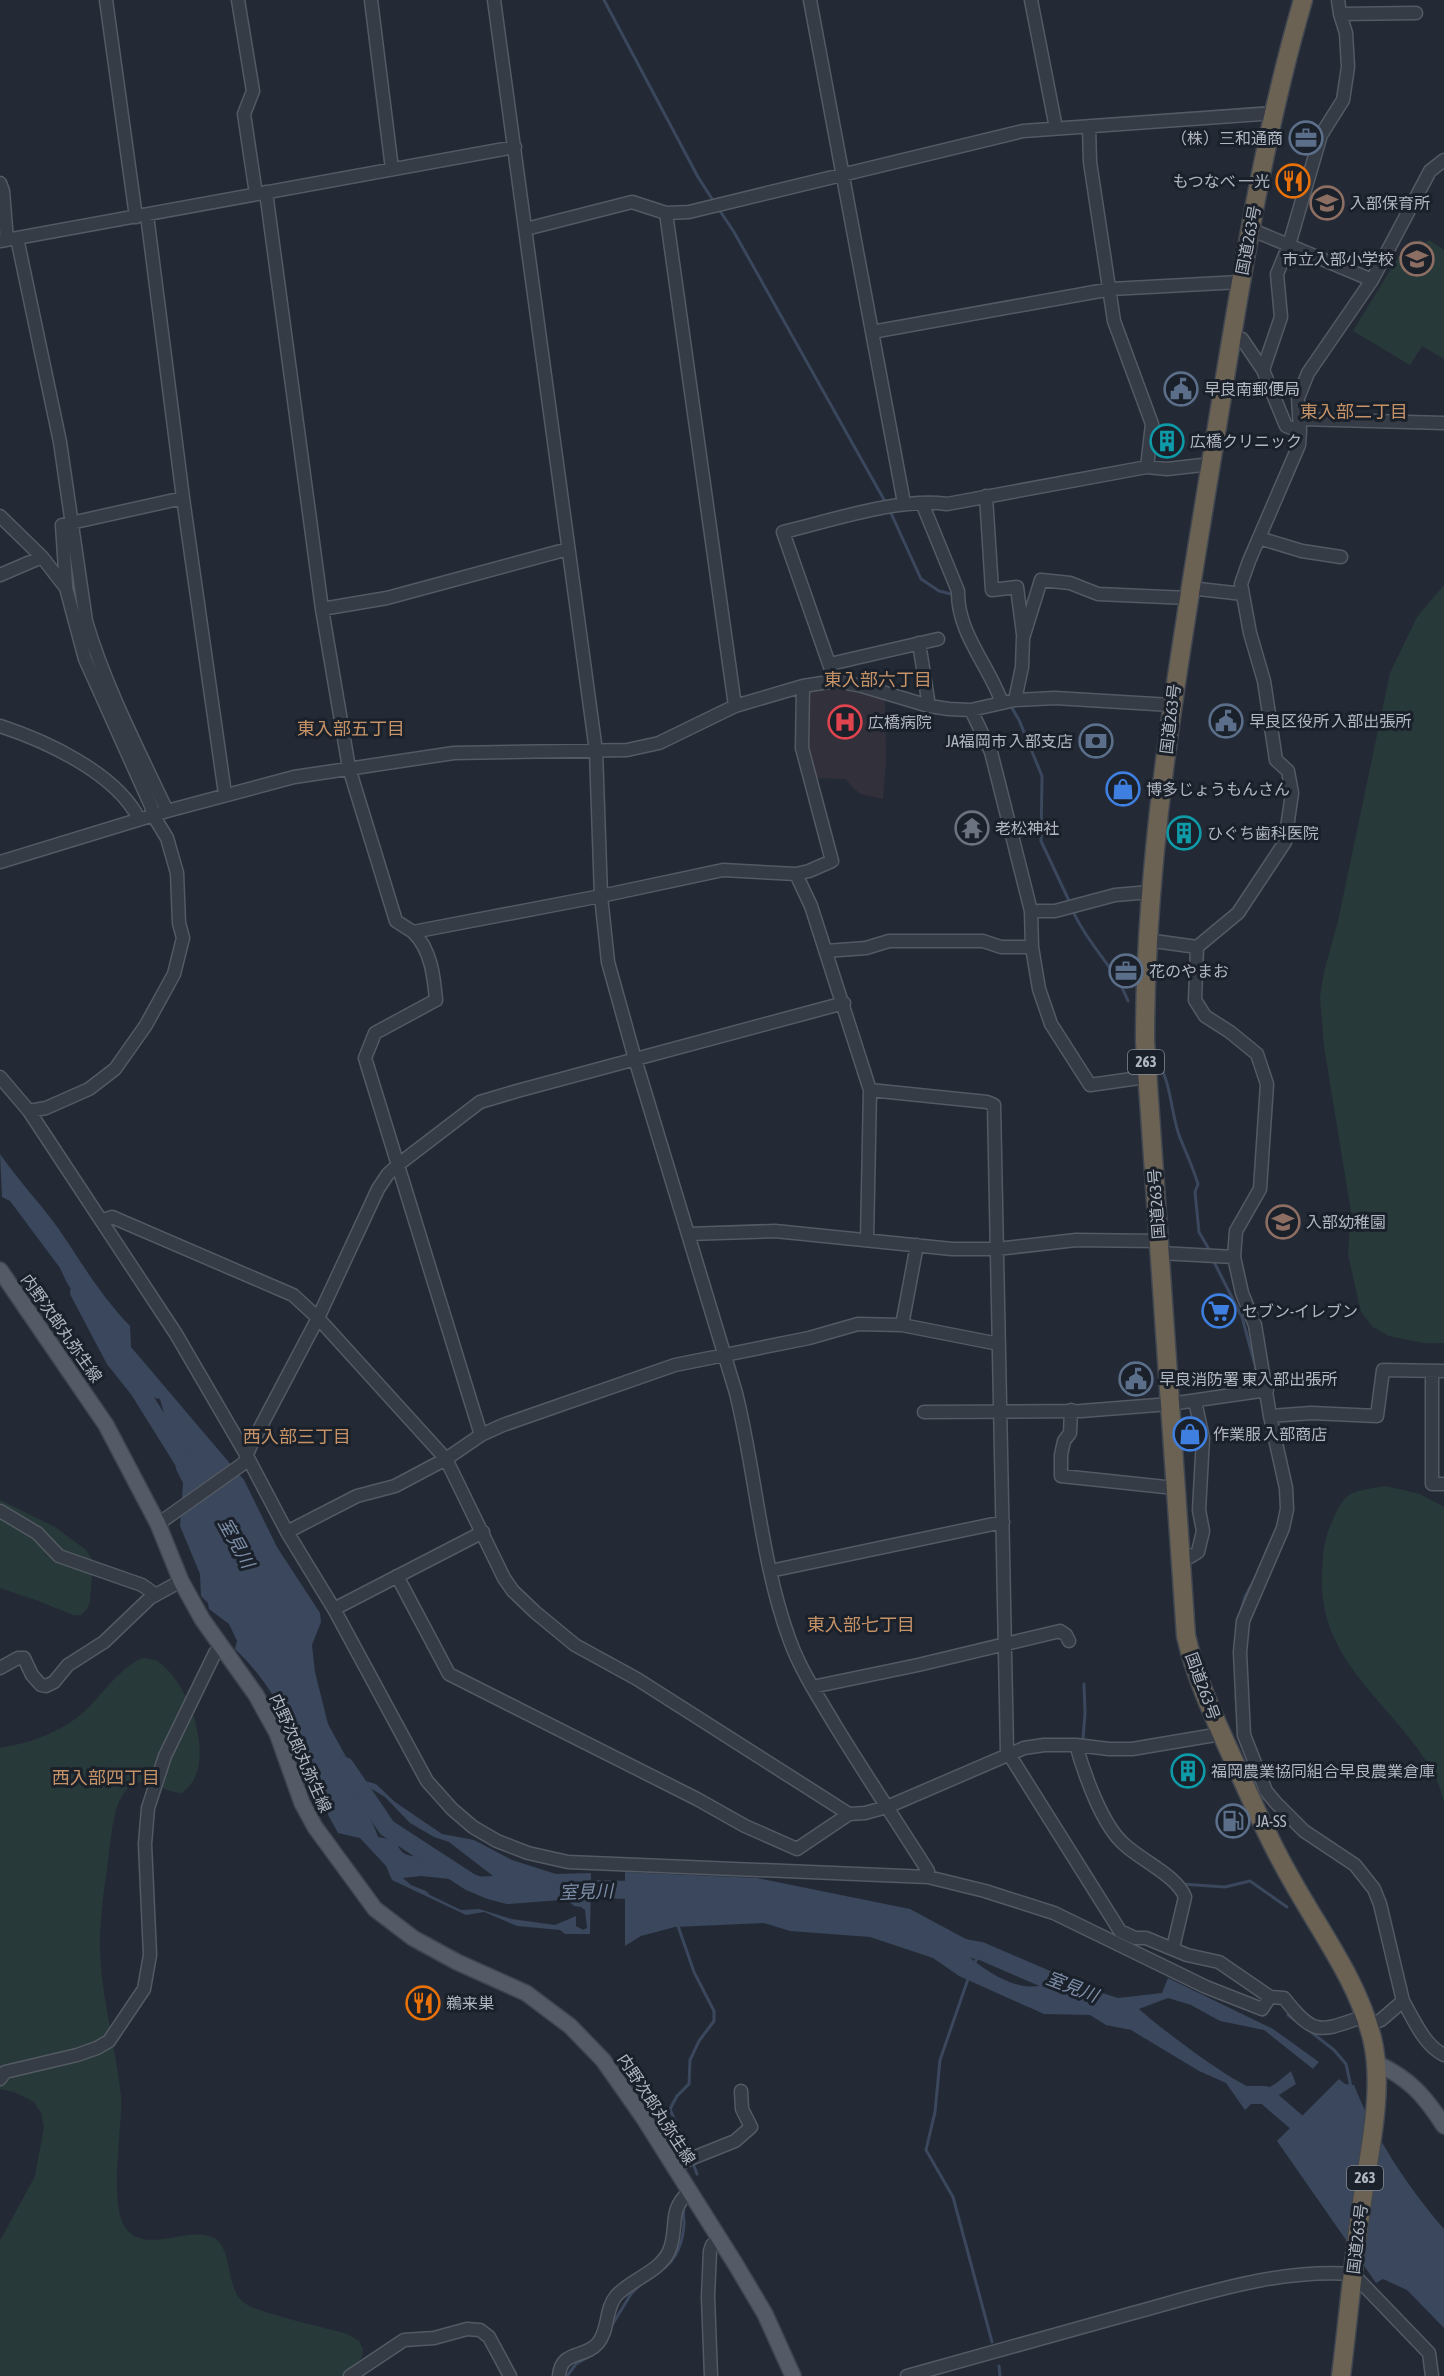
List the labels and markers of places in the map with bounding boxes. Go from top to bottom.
office icon: （株）三和通商 [1288,120,1324,156]
place label: （株）三和通商 [1171,129,1283,147]
restaurant icon: もつなべ 一光 [1275,163,1311,199]
place label: もつなべ 一光 [1172,172,1270,190]
school or university icon: 入部保育所 [1309,185,1345,221]
place label: 入部保育所 [1350,194,1430,212]
school or university icon: 市立入部小学校 [1399,241,1435,277]
place label: 市立入部小学校 [1282,250,1394,268]
public building icon: 早良南郵便局 [1163,371,1199,407]
place label: 早良南郵便局 [1204,380,1300,398]
building icon: 広橋クリニック [1149,423,1185,459]
place label: 広橋クリニック [1190,432,1302,450]
public building icon: 早良区役所 入部出張所 [1208,703,1244,739]
hospital icon: 広橋病院 [827,704,863,740]
place label: 早良区役所 入部出張所 [1249,712,1411,730]
place label: 広橋病院 [868,713,932,731]
bank icon: JA福岡市 入部支店 [1078,723,1114,759]
place label: JA福岡市 入部支店 [946,732,1073,750]
shop icon: 博多じょうもんさん [1105,771,1141,807]
place label: 博多じょうもんさん [1146,780,1290,798]
temple icon: 老松神社 [954,810,990,846]
building icon: ひぐち歯科医院 [1166,815,1202,851]
place label: 老松神社 [995,819,1059,837]
place label: ひぐち歯科医院 [1207,824,1319,842]
office icon: 花のやまお [1108,953,1144,989]
place label: 花のやまお [1149,962,1229,980]
school or university icon: 入部幼稚園 [1265,1204,1301,1240]
place label: 入部幼稚園 [1306,1213,1386,1231]
supermarket icon: セブン-イレブン [1201,1293,1237,1329]
place label: セブン-イレブン [1242,1302,1358,1320]
public building icon: 早良消防署 東入部出張所 [1118,1361,1154,1397]
place label: 早良消防署 東入部出張所 [1159,1370,1337,1388]
shop icon: 作業服 入部商店 [1172,1416,1208,1452]
place label: 作業服 入部商店 [1213,1425,1327,1443]
building icon: 福岡農業協同組合早良農業倉庫 [1170,1753,1206,1789]
place label: 福岡農業協同組合早良農業倉庫 [1211,1762,1435,1780]
fuel station icon: JA-SS [1215,1803,1251,1839]
place label: JA-SS [1256,1812,1287,1830]
restaurant icon: 鵜来巣 [405,1985,441,2021]
place label: 鵜来巣 [446,1994,494,2012]

